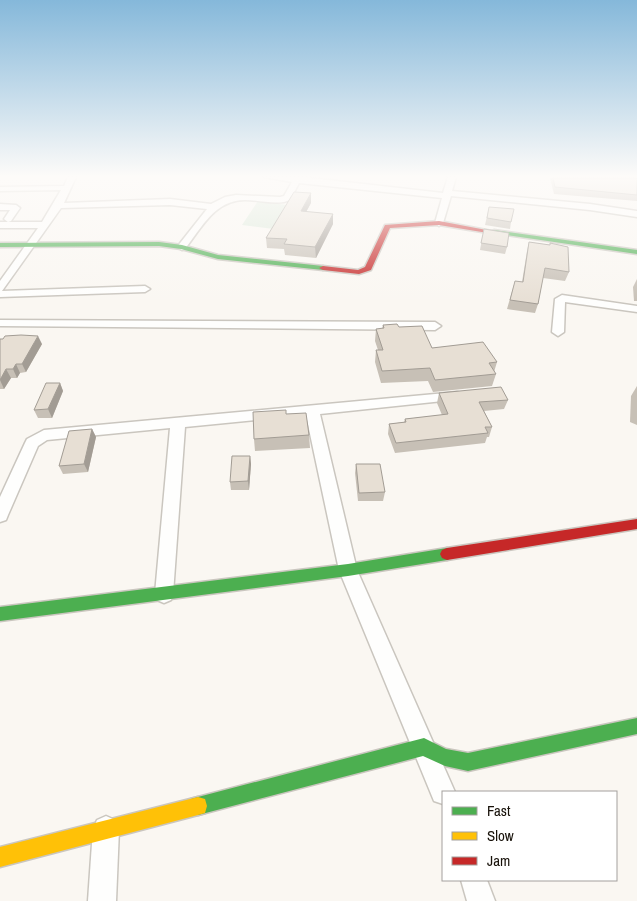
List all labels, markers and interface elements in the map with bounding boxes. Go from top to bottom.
legend [442,791,617,881]
text: Fast [487,800,511,821]
text: Slow [487,825,514,846]
text: Jam [487,850,510,871]

